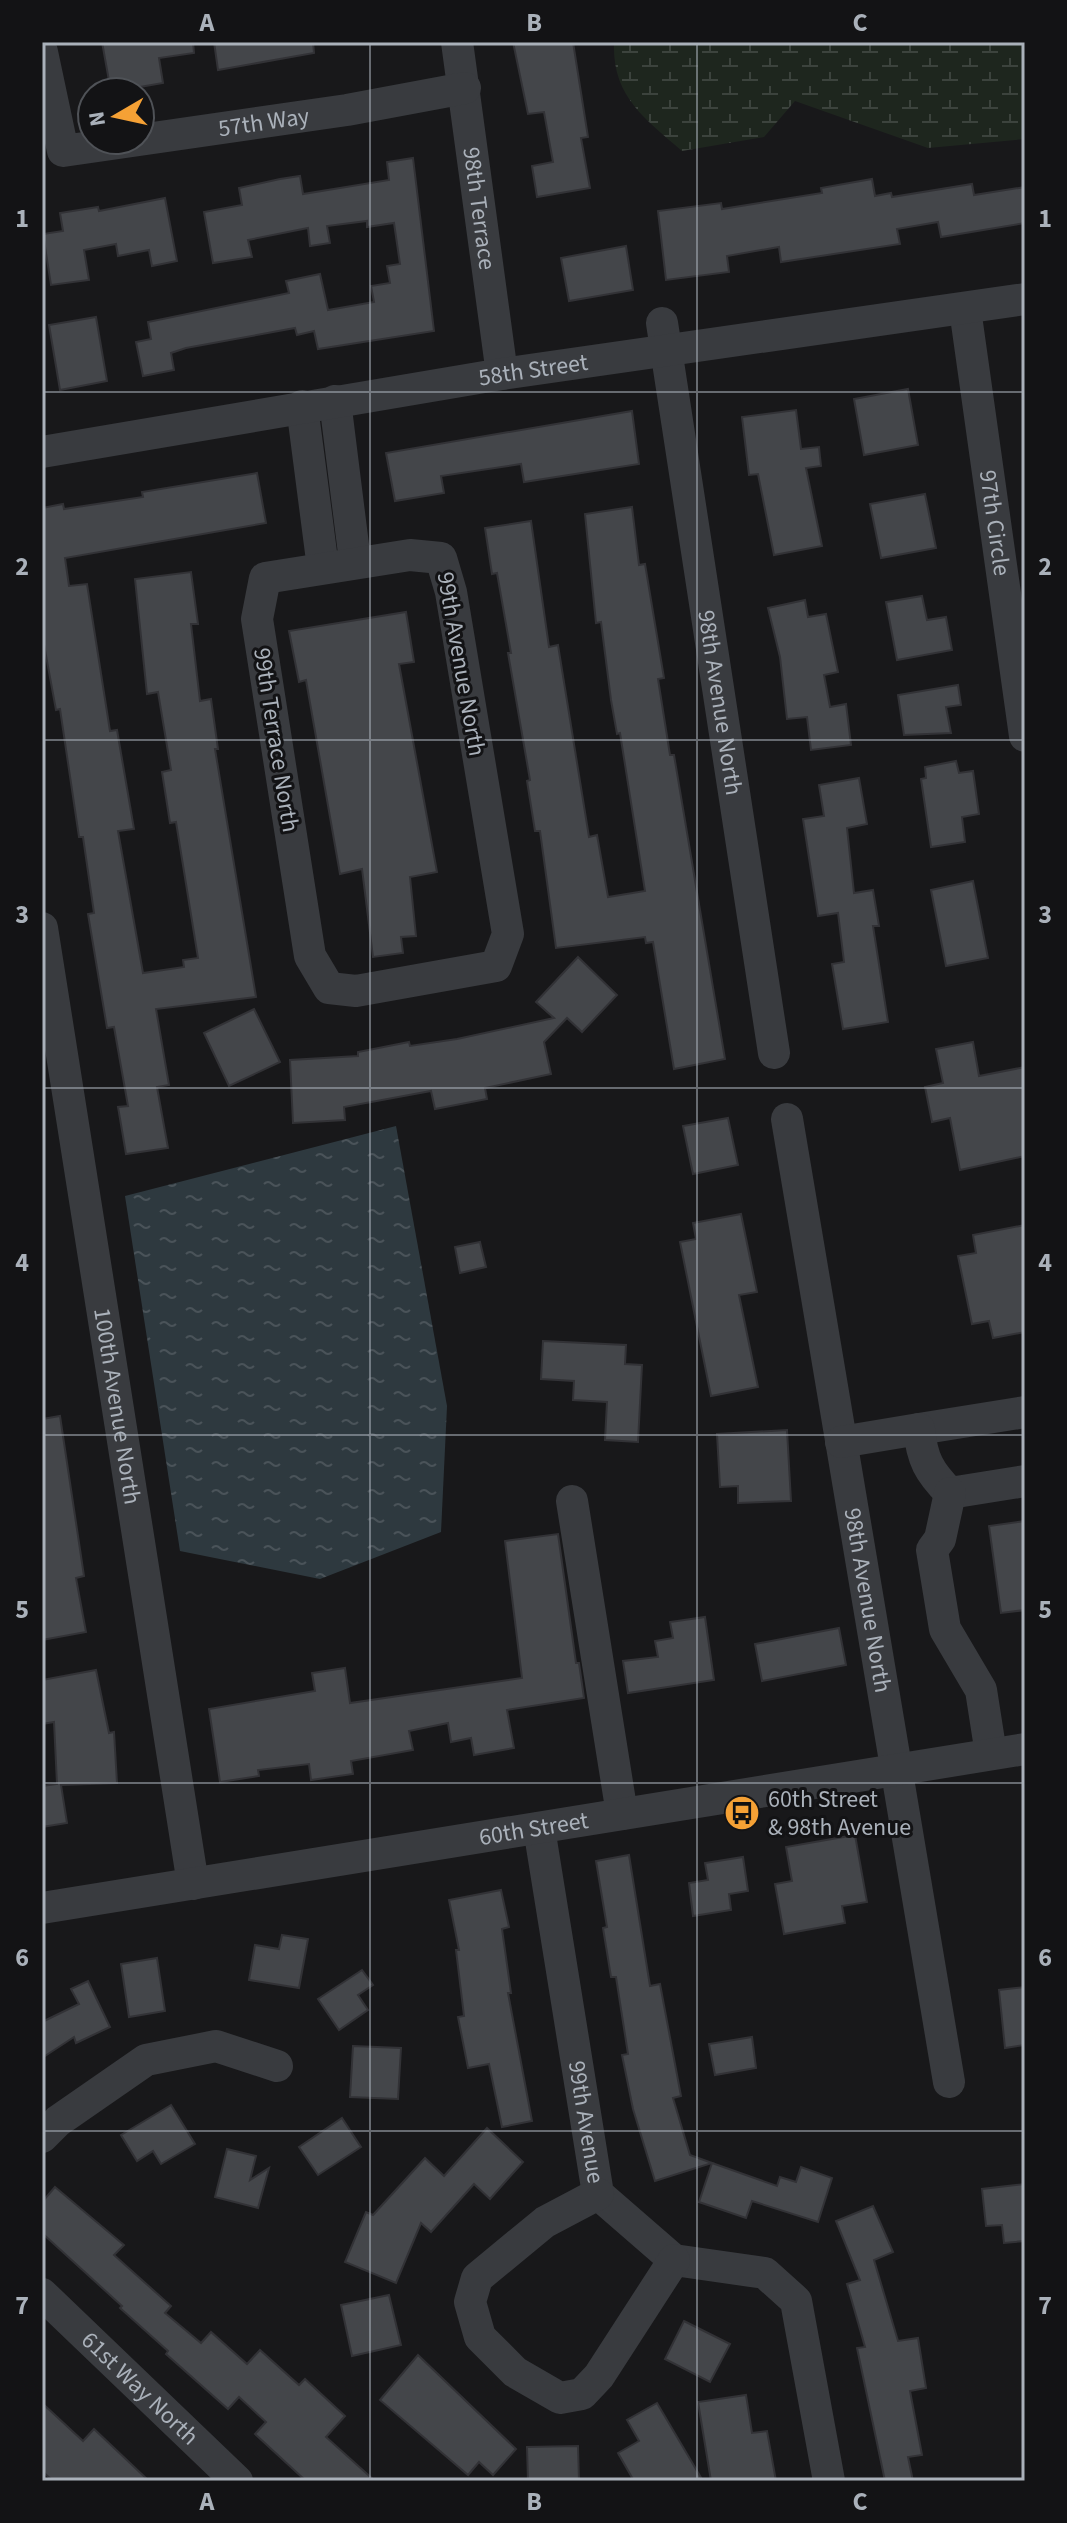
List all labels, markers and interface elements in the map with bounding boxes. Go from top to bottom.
text: A [199,4,216,41]
text: B [526,4,542,41]
text: C [852,4,868,41]
north arrow [76,76,156,156]
street label: 57th Way [216,98,312,146]
text: N [80,109,114,129]
street label: 98th Terrace [454,145,505,272]
text: 1 [15,200,29,237]
text: 1 [1038,200,1052,237]
street label: 58th Street [476,344,590,395]
street label: 97th Circle [970,468,1020,578]
text: 2 [15,548,29,585]
text: 2 [1038,548,1052,585]
street label: 99th Avenue North [428,569,494,759]
street label: 98th Avenue North [689,608,752,798]
street label: 99th Terrace North [244,645,308,835]
text: 3 [15,896,29,933]
text: 3 [1038,896,1052,933]
text: 4 [15,1244,29,1281]
text: 4 [1038,1244,1052,1281]
street label: 100th Avenue North [85,1305,150,1507]
street label: 98th Avenue North [835,1505,901,1695]
text: 5 [15,1591,29,1628]
text: 5 [1038,1591,1052,1628]
place label: 60th Street & 98th Avenue [768,1782,911,1845]
bus stop icon: 60th Street & 98th Avenue [723,1794,761,1832]
street label: 60th Street [476,1802,591,1855]
text: 6 [15,1939,29,1976]
text: 6 [1038,1939,1052,1976]
street label: 99th Avenue [559,2058,614,2186]
text: 7 [15,2287,29,2324]
text: 7 [1038,2287,1052,2324]
street label: 61st Way North [74,2323,207,2453]
text: A [199,2483,216,2520]
text: B [526,2483,542,2520]
text: C [852,2483,868,2520]

